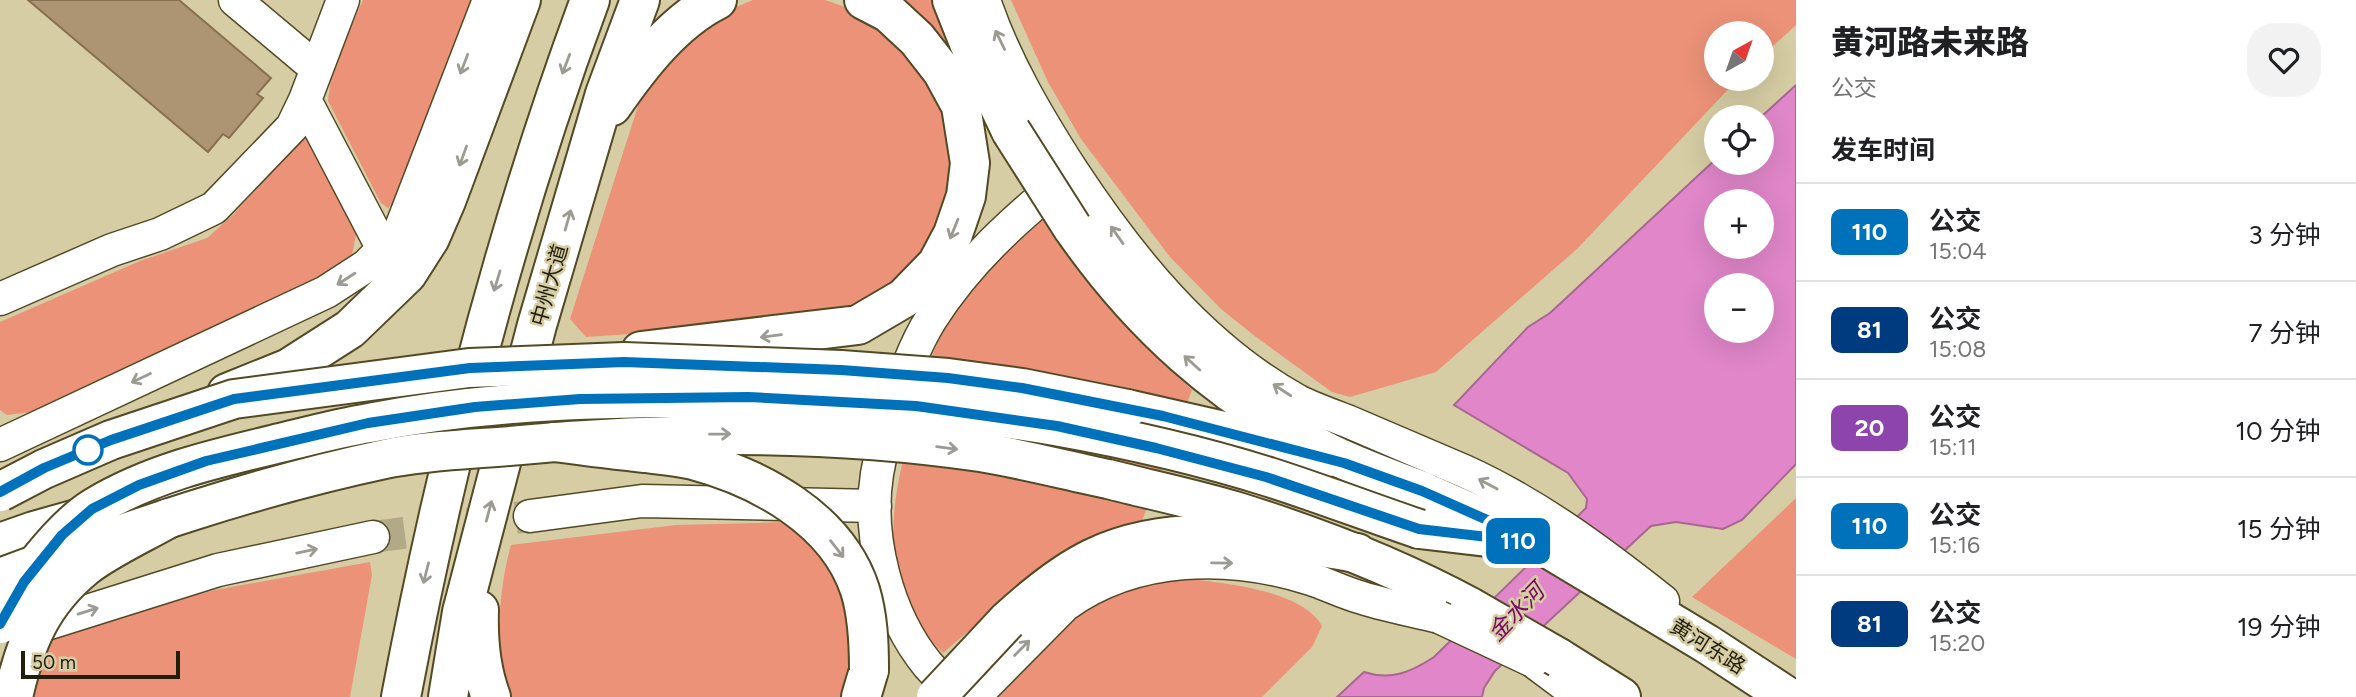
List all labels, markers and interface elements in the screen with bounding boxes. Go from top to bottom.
north arrow [1704,21,1774,91]
map controls [1704,21,1774,343]
text: 黄河路未来路 [1831,23,2029,62]
button: heart [2247,23,2321,97]
one-way arrow [993,30,1007,51]
one-way arrow [457,52,470,74]
one-way arrow [559,52,571,74]
text: 公交 [1831,74,1877,102]
button: locate [1704,105,1774,175]
text: 发车时间 [1831,134,1935,166]
one-way arrow [456,144,468,166]
button: + [1704,189,1774,259]
text: 公交 [1929,205,1981,237]
one-way arrow [562,210,575,232]
one-way arrow [947,217,960,239]
text: 110 [1852,217,1887,246]
text: 3 分钟 [2248,219,2321,251]
one-way arrow [1110,226,1124,245]
text: 15:04 [1929,237,1987,265]
street label: 中州大道 [525,241,573,329]
one-way arrow [490,269,503,291]
one-way arrow [336,272,356,286]
button: − [1704,273,1774,343]
text: 公交 [1929,303,1981,335]
text: 81 [1857,315,1882,344]
text: 7 分钟 [2249,317,2321,349]
one-way arrow [760,330,783,343]
text: 15:08 [1929,335,1986,363]
one-way arrow [1183,355,1201,371]
one-way arrow [131,372,152,385]
one-way arrow [1272,382,1292,396]
text: 公交 [1929,401,1981,433]
text: 20 [1855,413,1884,442]
text: 10 分钟 [2235,415,2321,447]
one-way arrow [708,427,731,441]
text: 15:11 [1929,433,1977,461]
unlabelled marker [73,435,103,465]
one-way arrow [935,442,958,455]
one-way arrow [1478,477,1499,490]
text: 公交 [1929,499,1981,531]
one-way arrow [483,500,496,523]
text: 110 [1852,511,1887,540]
text: 15 分钟 [2237,513,2321,545]
line badge: 110 [1478,518,1558,564]
text: 110 [1500,526,1536,555]
text: 15:16 [1929,531,1980,559]
one-way arrow [830,539,845,558]
one-way arrow [295,544,318,558]
one-way arrow [1210,556,1233,570]
one-way arrow [418,561,432,584]
water label: 金水河 [1482,575,1553,647]
text: 公交 [1929,597,1981,629]
one-way arrow [76,604,98,616]
text: 81 [1857,609,1882,638]
text: 19 分钟 [2237,611,2321,643]
street label: 黄河东路 [1666,613,1750,679]
text: 15:20 [1929,629,1985,657]
one-way arrow [1013,640,1030,657]
scale bar [21,648,180,680]
text: 50 m [32,651,76,674]

